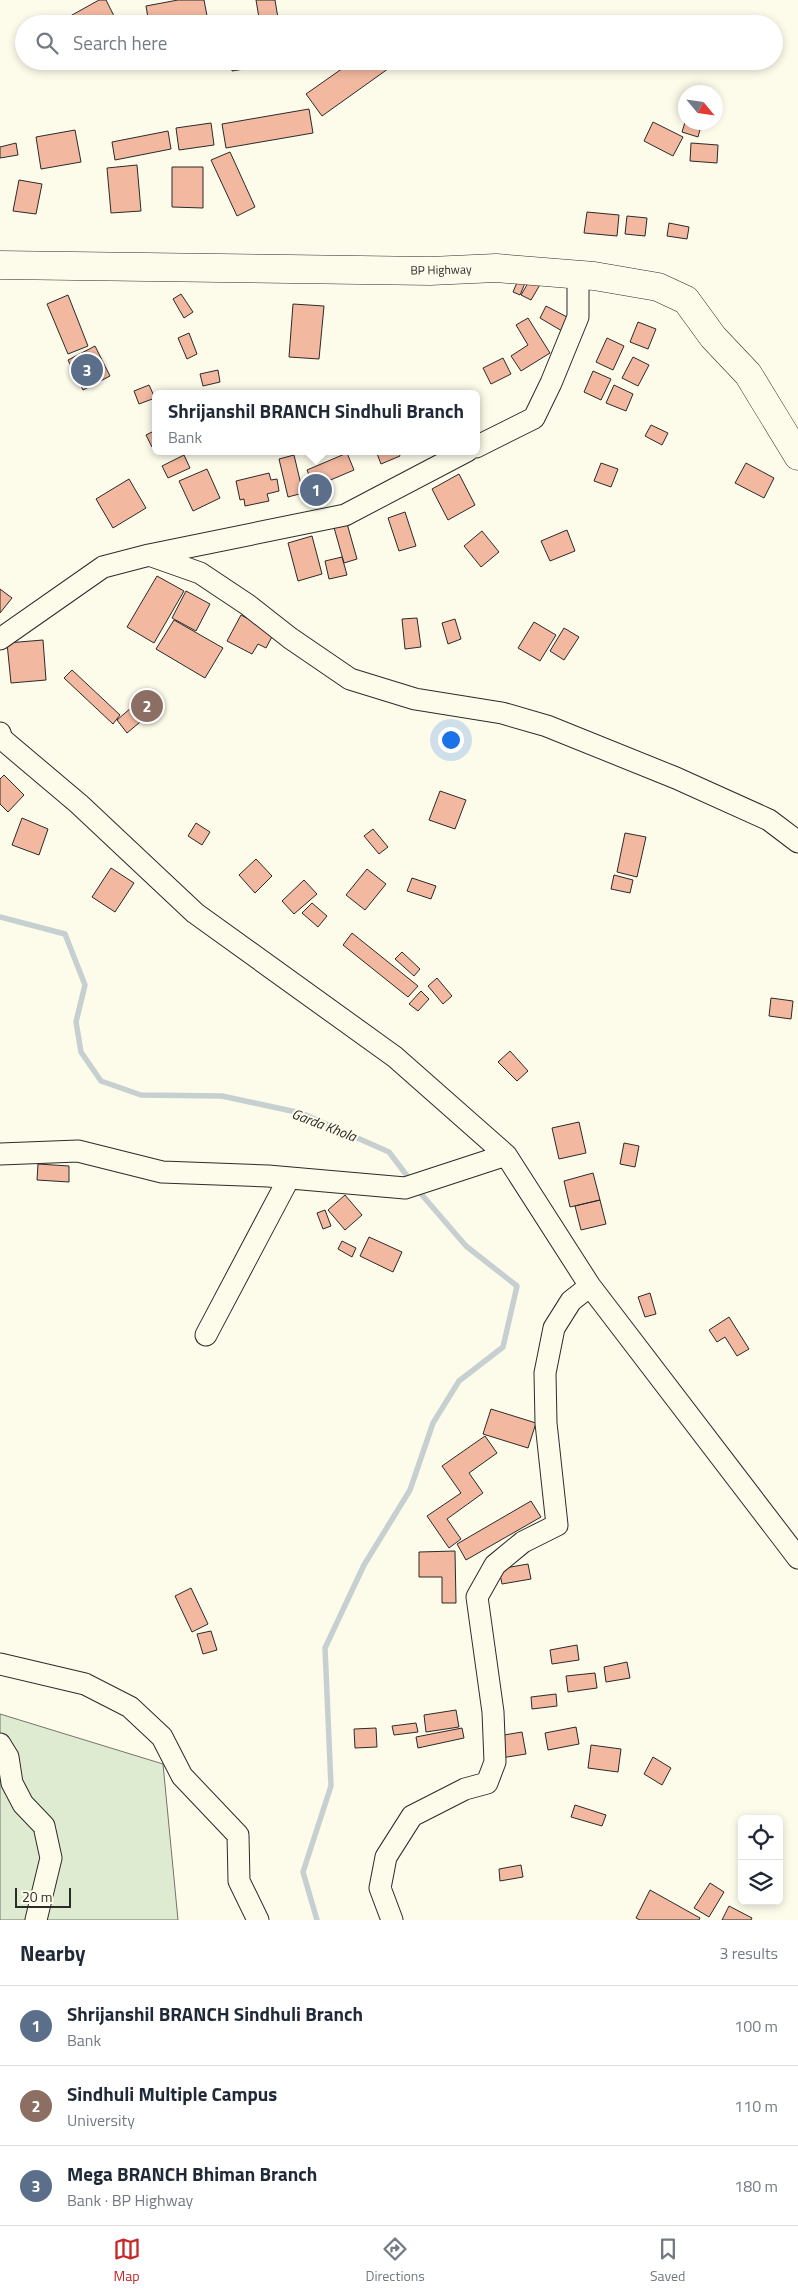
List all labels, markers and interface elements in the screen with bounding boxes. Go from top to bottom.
search box [15,15,783,70]
text: Search here [73,28,167,57]
icon: search [33,29,61,57]
north arrow [678,85,723,130]
street label: BP Highway [410,259,472,280]
pin: 3 [71,351,103,389]
popup [152,390,480,455]
text: Shrijanshil BRANCH Sindhuli Branch [168,396,464,425]
text: Bank [168,425,202,449]
pin: 1 [300,471,332,509]
pin: 2 [131,687,163,725]
your location [438,727,464,753]
water label: Garda Khola [289,1103,360,1147]
map controls [738,1815,783,1905]
button: locate [738,1815,783,1860]
button: layers [738,1860,783,1905]
scale bar [15,1885,71,1908]
text: 20 m [22,1886,52,1907]
text: Nearby [20,1937,85,1969]
text: 3 results [719,1941,778,1965]
text: Shrijanshil BRANCH Sindhuli Branch [67,1999,363,2028]
text: 1 [32,2014,40,2038]
text: 100 m [734,2014,778,2038]
text: Bank [67,2028,101,2052]
text: Sindhuli Multiple Campus [67,2079,277,2108]
text: 2 [32,2094,40,2118]
text: 110 m [734,2094,778,2118]
text: University [67,2108,135,2132]
text: Mega BRANCH Bhiman Branch [67,2159,317,2188]
text: 3 [32,2174,40,2198]
text: 180 m [734,2174,778,2198]
text: Bank · BP Highway [67,2188,193,2212]
tab: Map [113,2235,141,2286]
tab: Directions [366,2235,425,2286]
tab: Saved [650,2235,686,2286]

